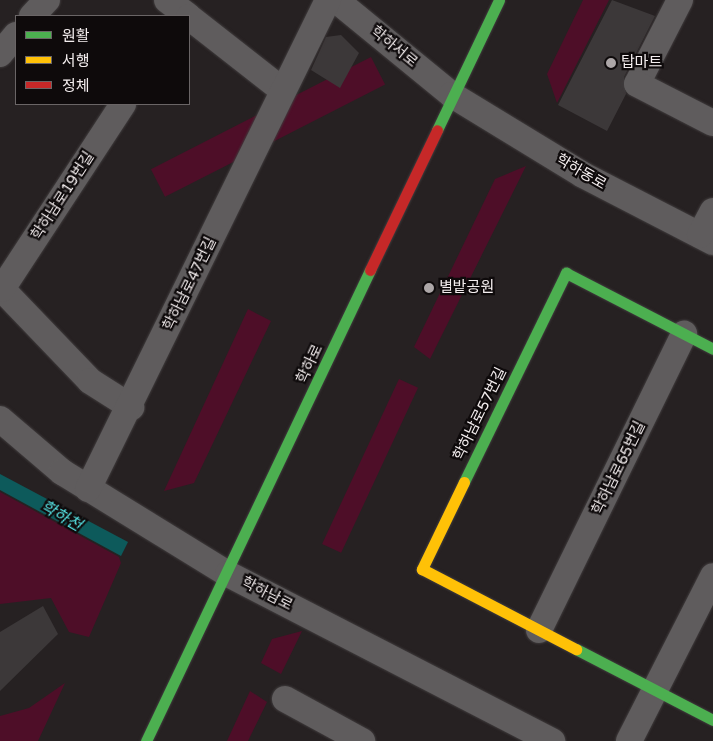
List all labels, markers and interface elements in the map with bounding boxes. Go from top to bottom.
legend [15,15,190,105]
street label: 학하서로 [367,23,421,71]
text: 원활 [62,27,90,45]
text: 서행 [62,52,90,70]
place label: 탑마트 [621,54,662,72]
marker: 탑마트 [605,57,617,69]
text: 정체 [62,77,90,95]
street label: 학하남로19번길 [28,148,98,244]
street label: 학하동로 [553,150,609,194]
street label: 학하남로47번길 [160,234,220,334]
place label: 별밭공원 [439,279,494,297]
marker: 별밭공원 [423,282,435,294]
street label: 학하로 [293,341,327,387]
street label: 학하남로57번길 [450,364,510,464]
street label: 학하남로65번길 [589,418,649,518]
water label: 학하천 [37,497,85,535]
street label: 학하남로 [238,573,296,615]

